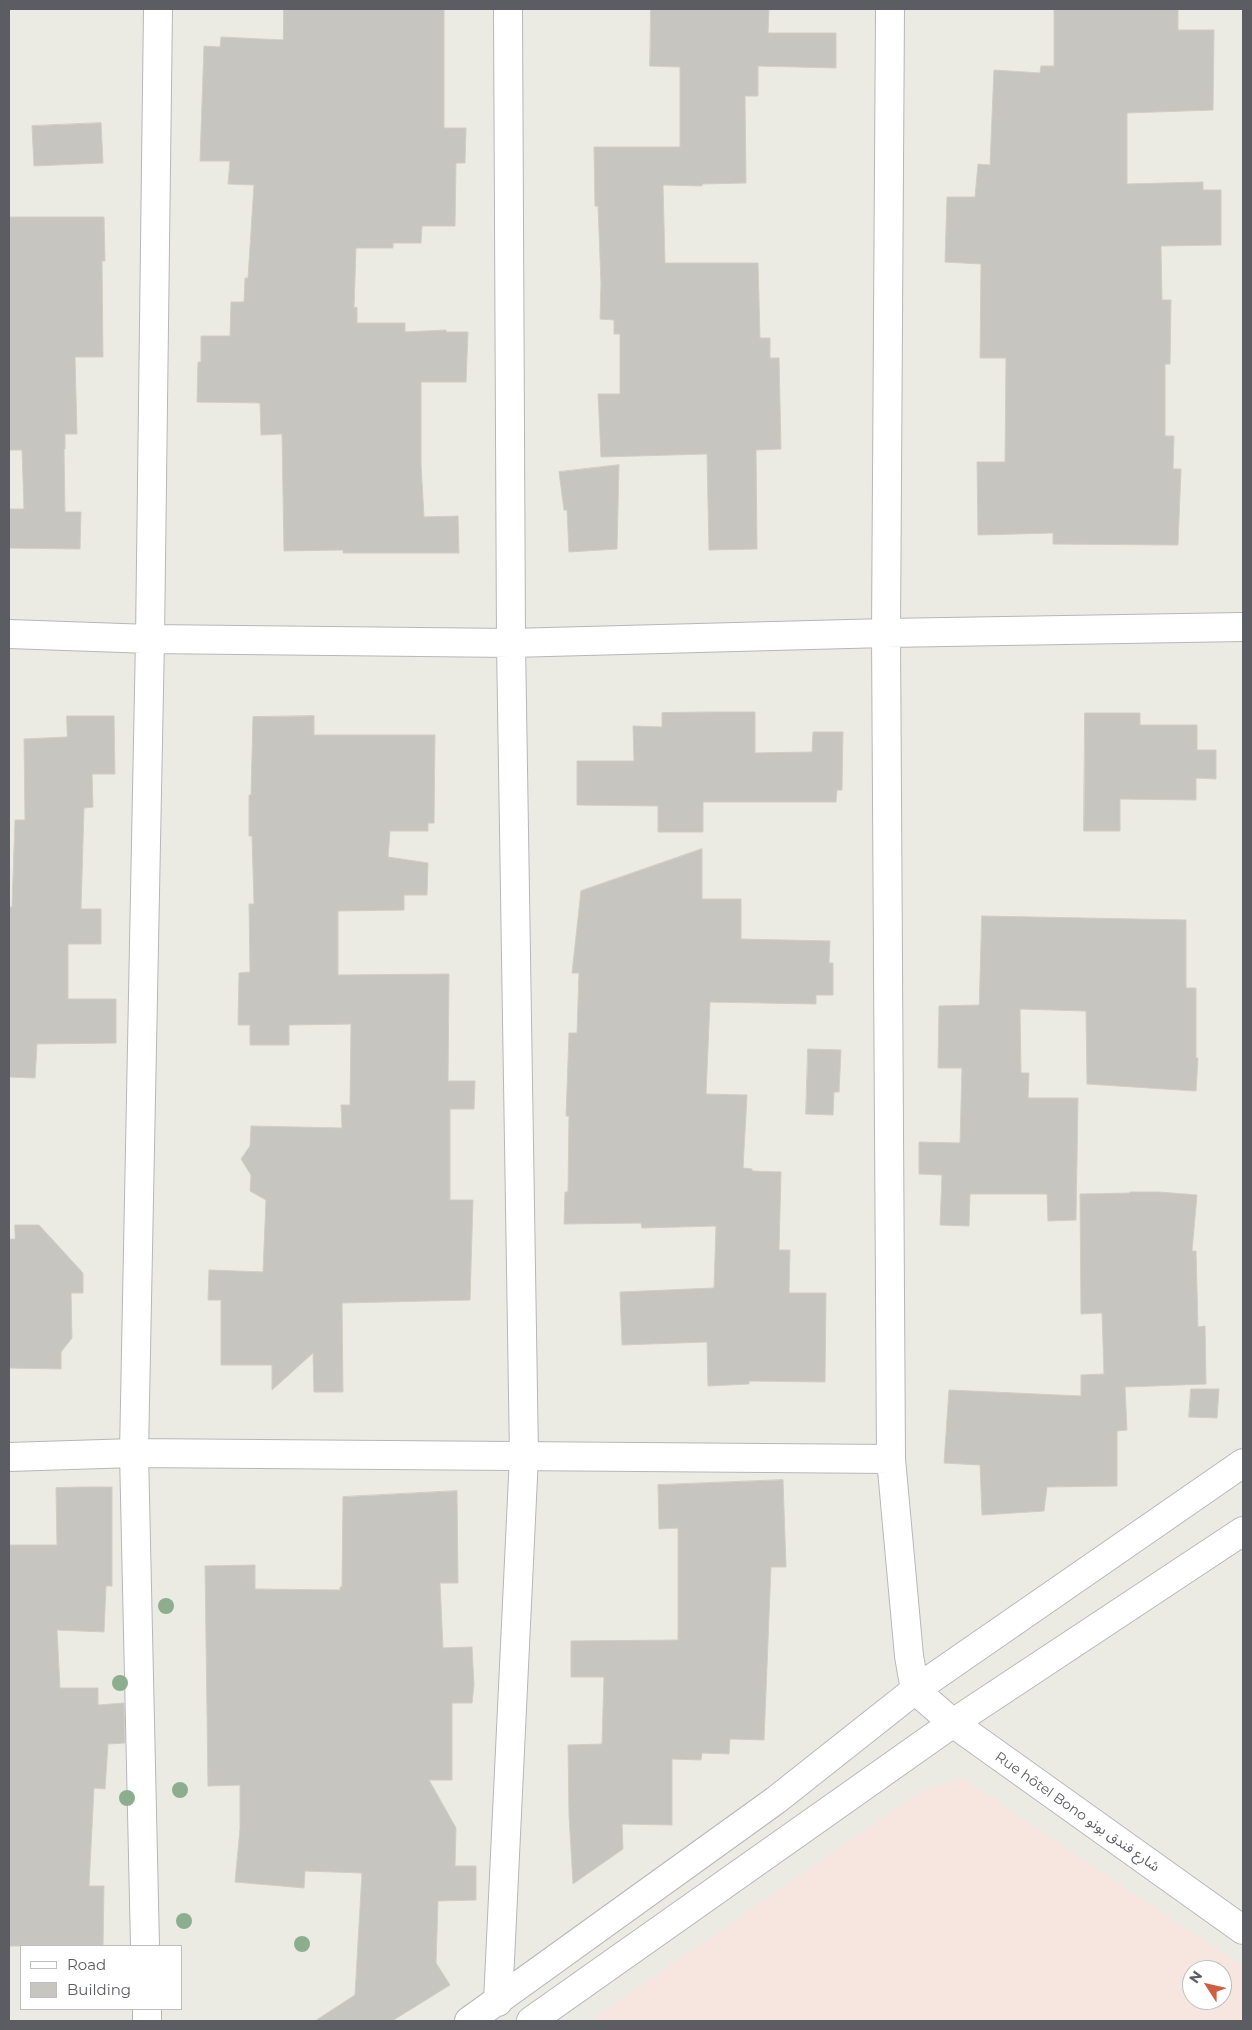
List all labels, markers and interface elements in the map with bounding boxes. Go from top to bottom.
street label: Rue hôtel Bono شارع فندق بونو [991,1749,1163,1875]
legend [20,1945,182,2010]
text: Road [67,1955,106,1974]
north arrow [1182,1960,1232,2010]
text: N [1185,1967,1206,1987]
text: Building [67,1980,131,1999]

